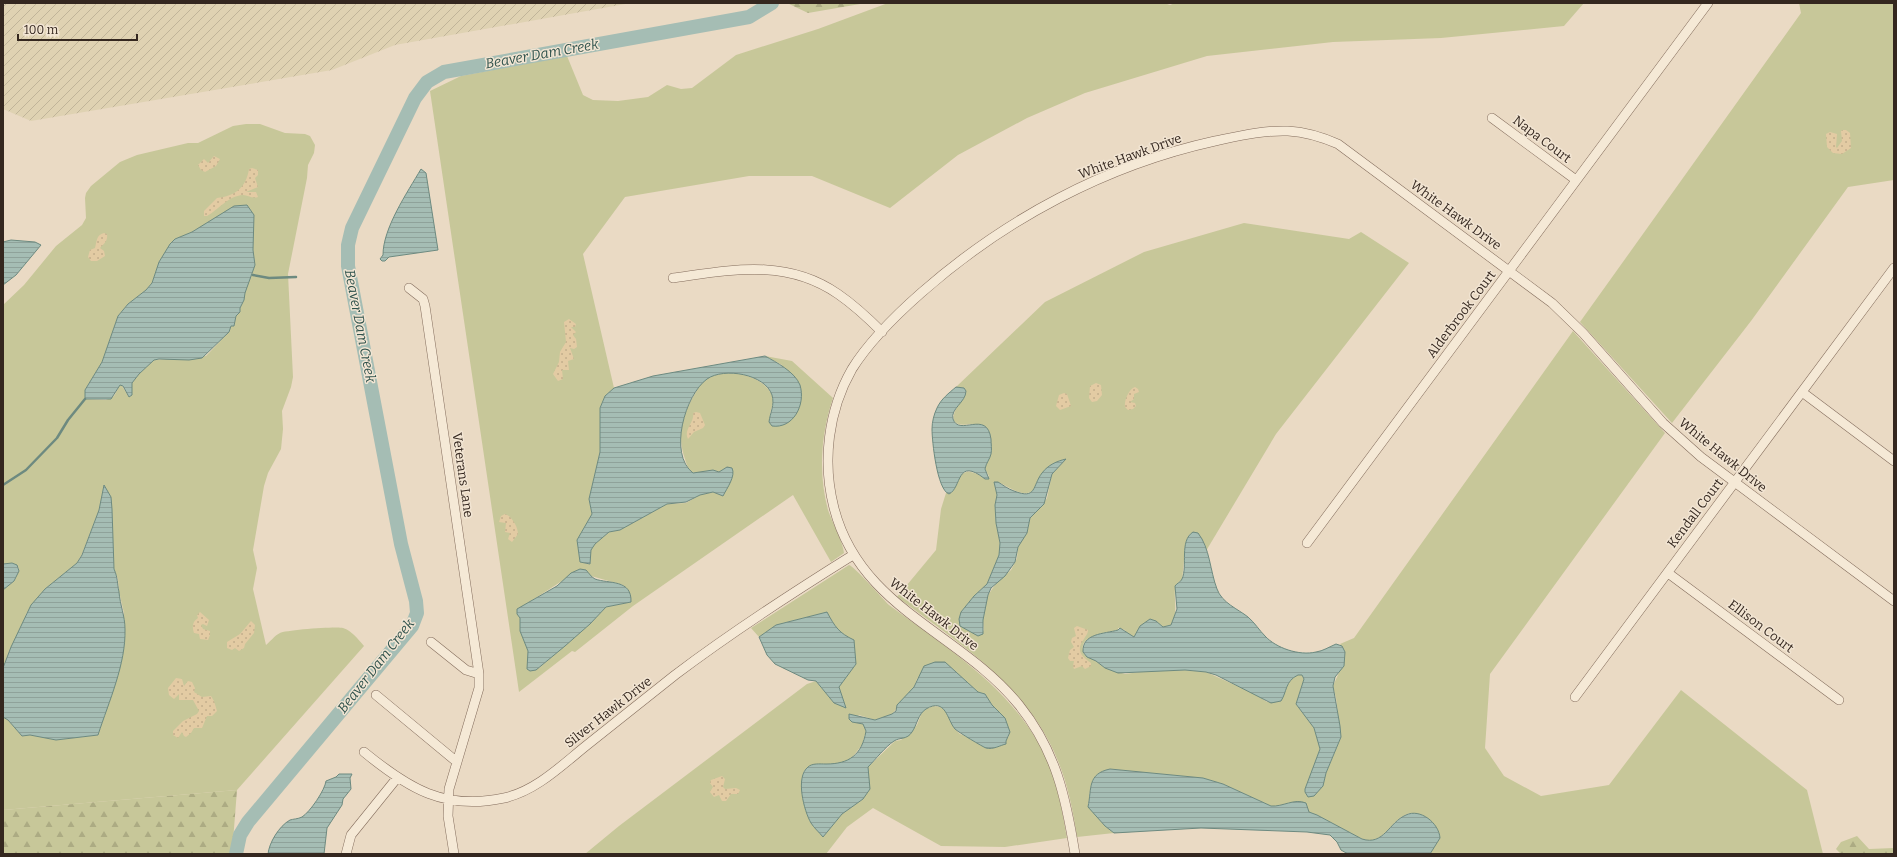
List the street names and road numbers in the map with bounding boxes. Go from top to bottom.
street label: Napa Court [1510,112,1574,166]
street label: White Hawk Drive [1076,130,1184,182]
street label: White Hawk Drive [1408,177,1504,253]
street label: Alderbrook Court [1423,267,1499,360]
street label: White Hawk Drive [1676,415,1770,495]
street label: Veterans Lane [450,431,476,519]
street label: Kendall Court [1664,475,1726,551]
street label: White Hawk Drive [887,575,981,653]
street label: Ellison Court [1725,597,1797,656]
street label: Silver Hawk Drive [562,673,654,751]

